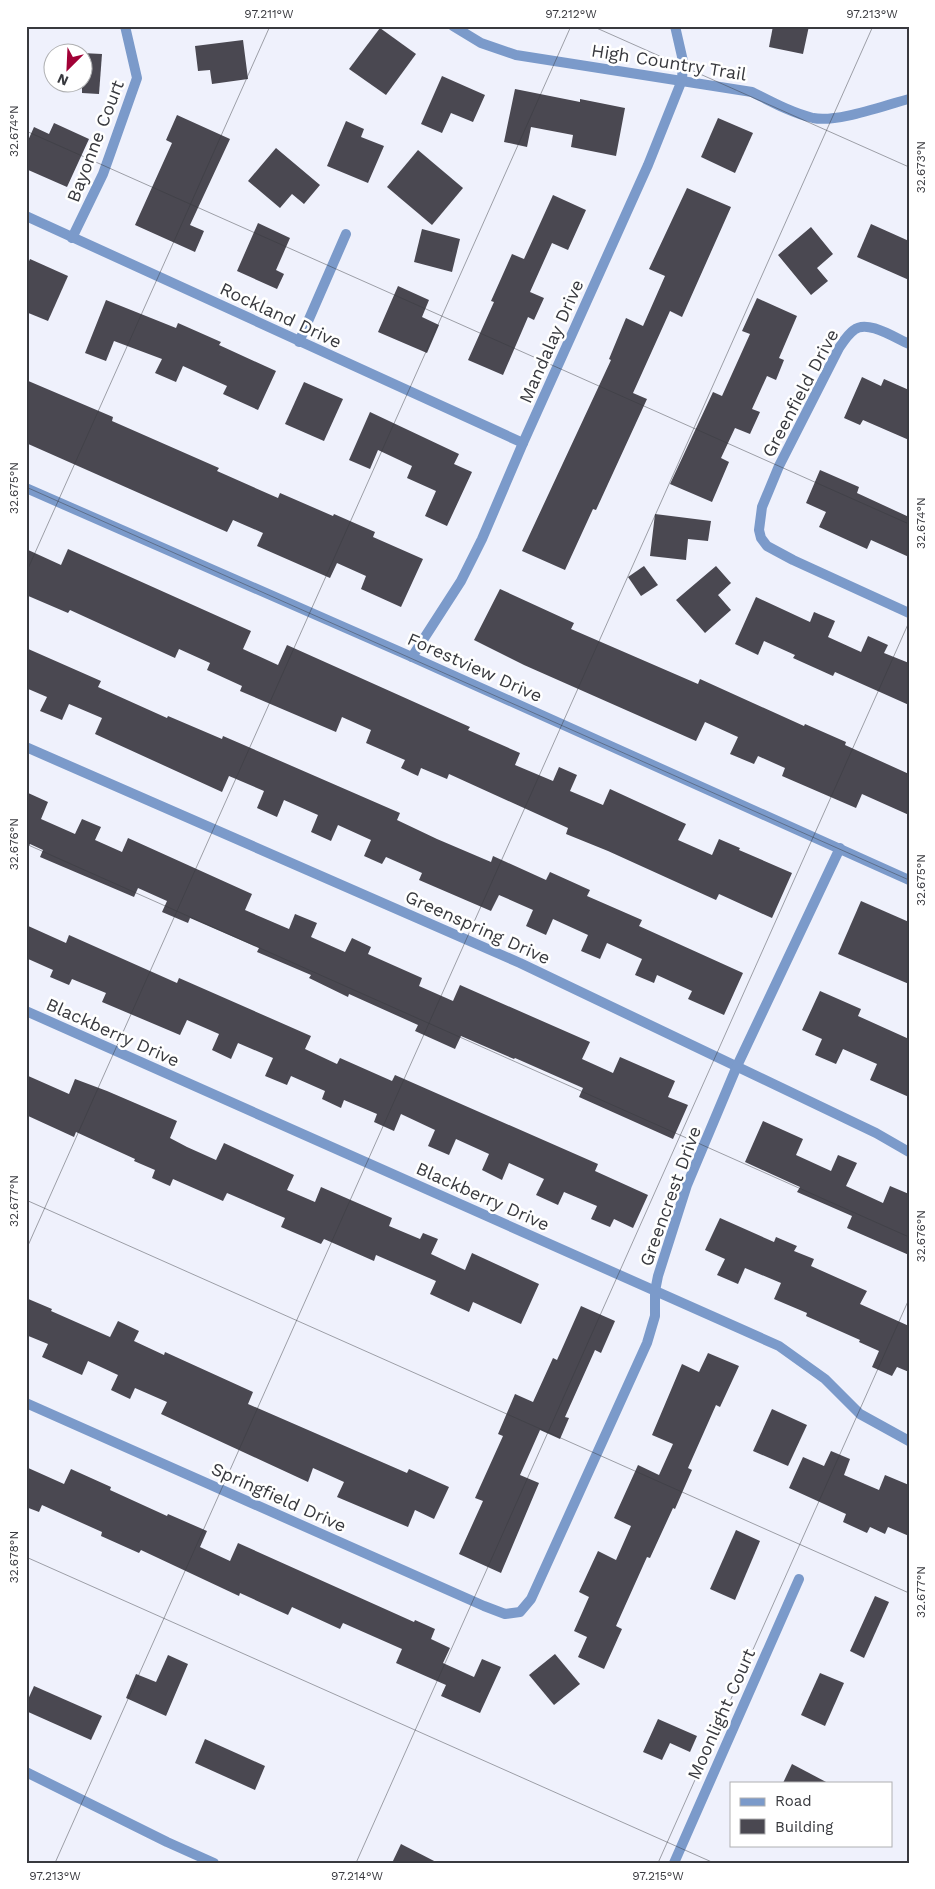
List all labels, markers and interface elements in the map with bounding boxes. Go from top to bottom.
text: 97.211°W [244,7,294,21]
text: 97.212°W [545,7,597,21]
text: 97.213°W [846,7,898,21]
street label: High Country Trail [590,39,749,85]
north arrow [42,42,92,92]
text: N [55,70,71,89]
street label: Bayonne Court [62,77,128,205]
text: 32.674°N [7,105,21,157]
text: 32.673°N [914,141,928,193]
street label: Mandalay Drive [514,276,588,406]
street label: Rockland Drive [217,278,345,352]
street label: Greenfield Drive [757,325,843,461]
text: 32.675°N [7,462,21,514]
text: 32.674°N [914,497,928,549]
street label: Forestview Drive [404,628,546,706]
text: 32.676°N [7,818,21,870]
text: 32.675°N [914,854,928,906]
street label: Greenspring Drive [402,886,554,968]
street label: Blackberry Drive [43,993,183,1071]
street label: Greencrest Drive [635,1123,705,1269]
street label: Blackberry Drive [413,1157,553,1235]
text: 32.677°N [7,1175,21,1227]
text: 32.676°N [914,1210,928,1262]
street label: Springfield Drive [208,1458,350,1536]
text: 32.678°N [7,1531,21,1583]
text: 32.677°N [914,1566,928,1618]
street label: Moonlight Court [683,1645,759,1783]
legend [730,1782,892,1846]
text: Road [775,1792,812,1810]
text: Building [775,1818,833,1836]
text: 97.213°W [29,1869,81,1883]
text: 97.214°W [331,1869,383,1883]
text: 97.215°W [632,1869,684,1883]

